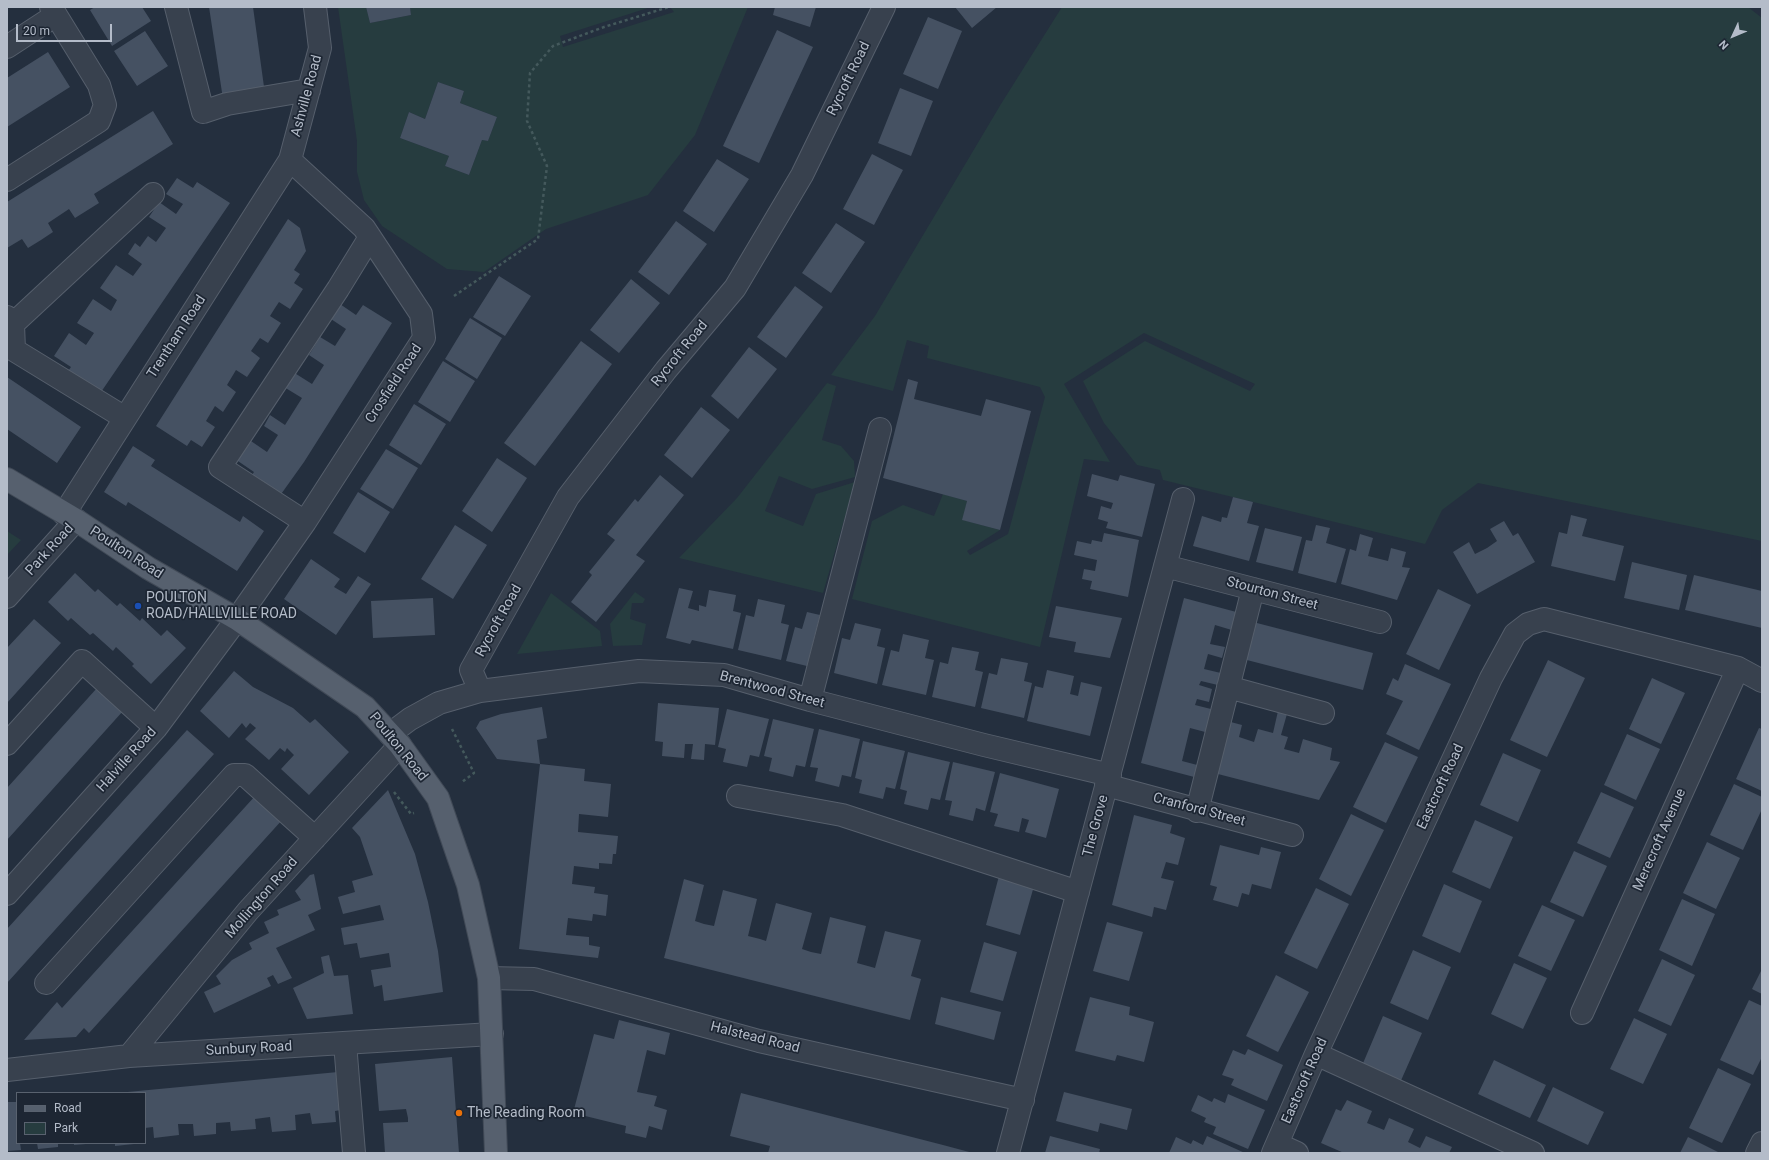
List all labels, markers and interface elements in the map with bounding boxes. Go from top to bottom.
scale bar [18,16,114,42]
north arrow [1713,16,1753,56]
text: 20 m [23,24,50,38]
text: N [1717,37,1731,52]
street label: Rycroft Road [824,39,874,119]
street label: Ashville Road [288,53,326,139]
street label: Trentham Road [144,292,210,382]
street label: Rycroft Road [648,318,712,390]
street label: Crosfield Road [362,341,426,427]
street label: Park Road [22,521,78,579]
street label: Poulton Road [86,523,166,583]
street label: Stourton Street [1224,574,1320,614]
street label: Rycroft Road [472,582,526,660]
place label: POULTON ROAD/HALLVILLE ROAD [146,590,297,622]
marker: POULTON ROAD/HALLVILLE ROAD [133,601,143,611]
street label: Brentwood Street [718,668,826,712]
street label: Poulton Road [365,709,431,785]
street label: Halville Road [94,724,160,796]
street label: Eastcroft Road [1414,742,1468,832]
street label: Merecroft Avenue [1630,786,1690,894]
street label: Cranford Street [1151,790,1247,830]
street label: The Grove [1080,793,1112,859]
street label: Mollington Road [222,854,302,942]
street label: Halstead Road [709,1019,801,1057]
street label: Eastcroft Road [1279,1035,1331,1127]
street label: Sunbury Road [205,1038,293,1060]
legend [16,1092,146,1144]
text: Road [54,1101,82,1115]
place label: The Reading Room [467,1105,585,1121]
marker: The Reading Room [454,1108,464,1118]
text: Park [54,1121,78,1135]

